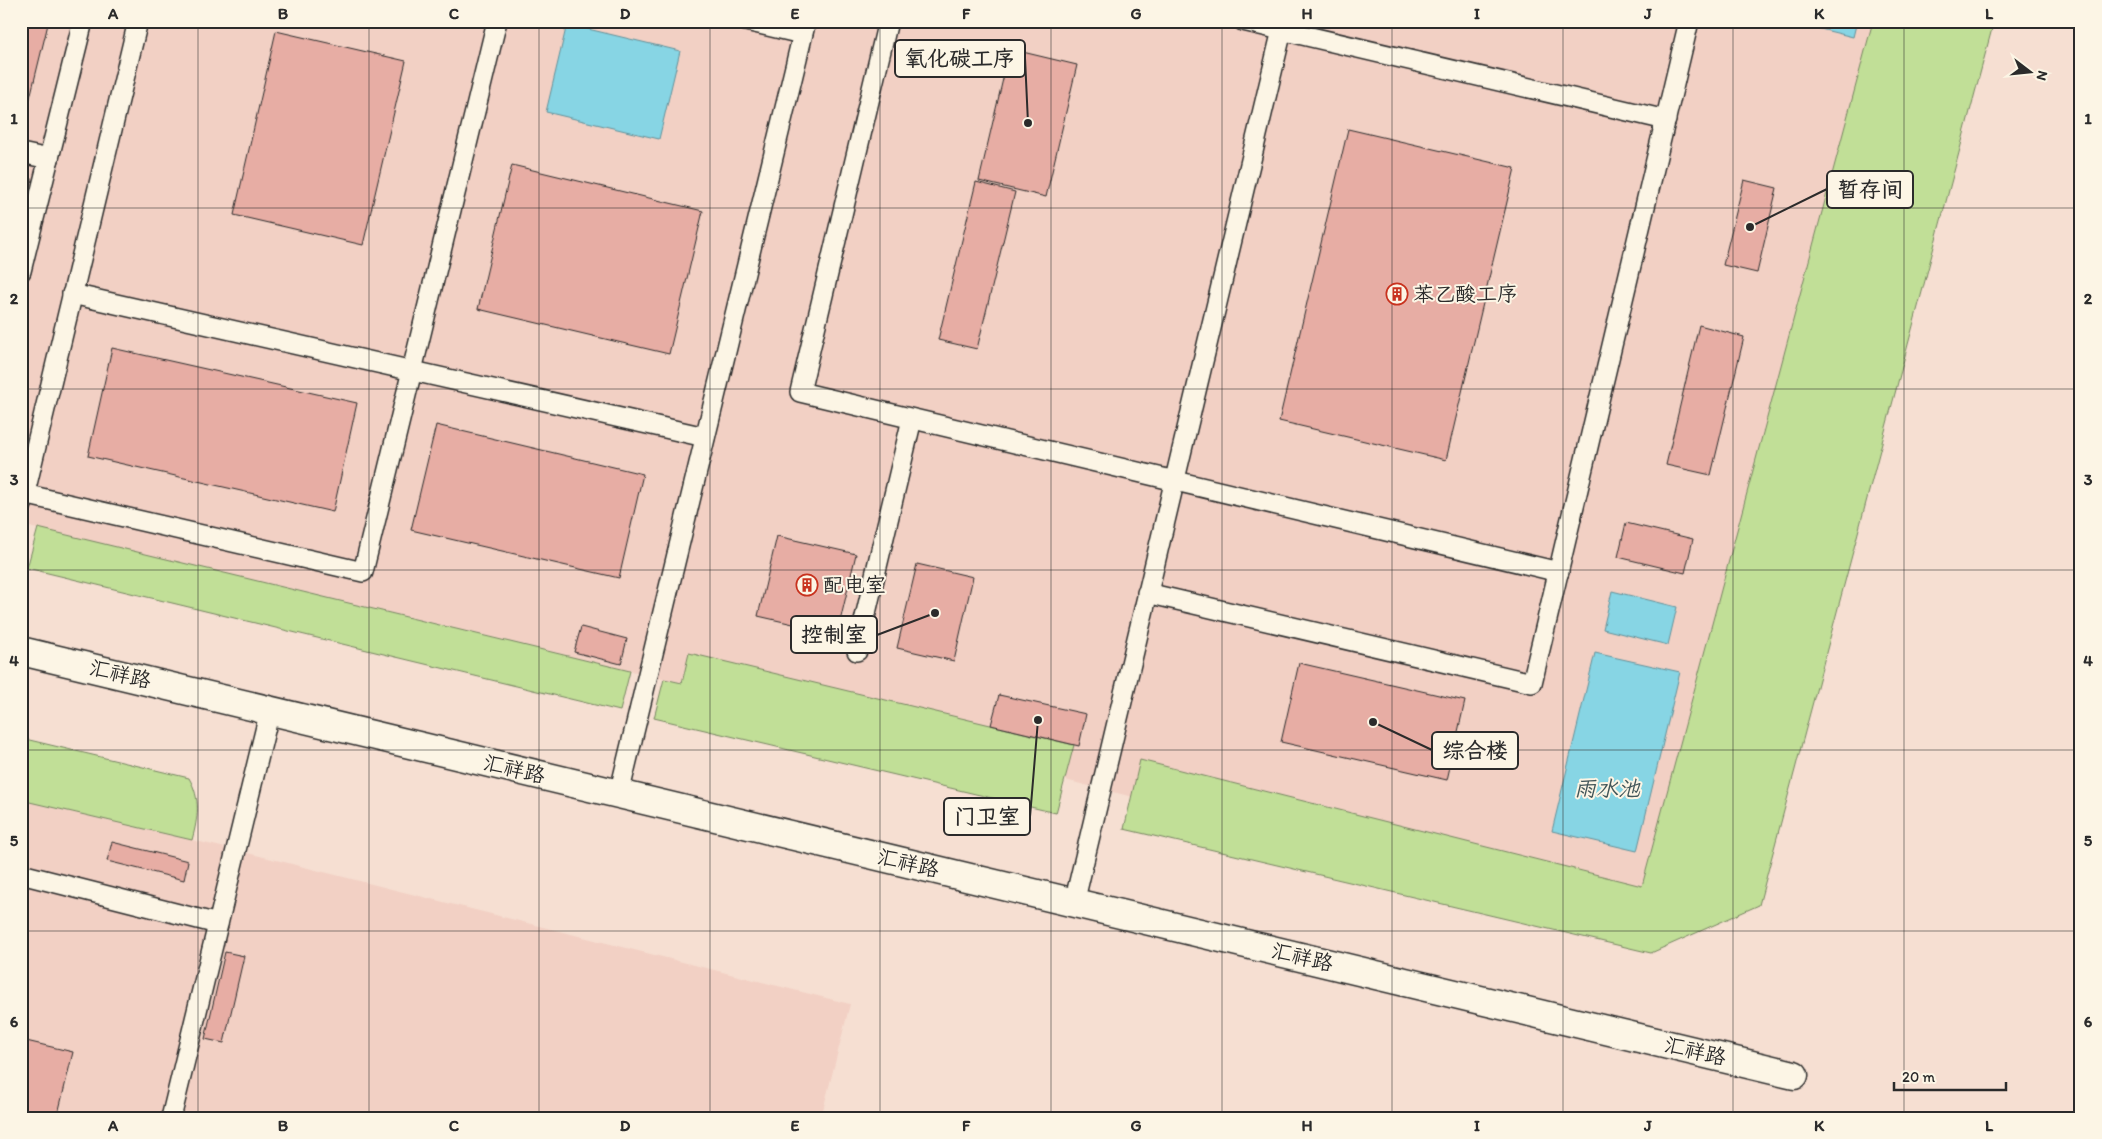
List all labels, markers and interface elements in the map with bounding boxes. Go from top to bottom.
text: A [107,4,119,23]
text: B [278,4,289,23]
text: C [449,4,460,23]
text: D [620,4,631,23]
text: E [791,4,800,23]
text: F [962,4,971,23]
text: G [1130,4,1142,23]
text: H [1301,4,1313,23]
text: I [1474,4,1480,23]
text: J [1643,4,1652,23]
text: K [1814,4,1825,23]
text: L [1985,4,1994,23]
callout: 氧化碳工序 [895,40,1025,77]
text: 氧化碳工序 [905,45,1015,72]
north arrow [2004,48,2054,98]
text: N [2033,69,2051,82]
text: 1 [10,109,18,128]
text: 1 [2084,109,2092,128]
callout: 暂存间 [1827,171,1913,208]
text: 暂存间 [1837,176,1903,203]
place label: 苯乙酸工序 [1413,281,1518,306]
building icon: 苯乙酸工序 [1385,282,1409,306]
text: 2 [10,289,19,308]
text: 2 [2084,289,2093,308]
text: 3 [10,470,19,489]
text: 3 [2084,470,2093,489]
place label: 配电室 [823,572,886,597]
building icon: 配电室 [795,573,819,597]
callout: 控制室 [791,616,877,653]
text: 控制室 [801,621,867,648]
text: 4 [9,651,19,670]
text: 4 [2083,651,2093,670]
street label: 汇祥路 [87,654,154,693]
callout: 综合楼 [1432,732,1518,769]
text: 综合楼 [1442,737,1508,764]
street label: 汇祥路 [481,749,548,788]
water label: 雨水池 [1574,775,1641,802]
callout: 门卫室 [944,798,1030,835]
text: 门卫室 [954,803,1020,830]
text: 5 [10,831,19,850]
text: 5 [2084,831,2093,850]
street label: 汇祥路 [875,843,942,882]
street label: 汇祥路 [1269,937,1336,976]
text: 6 [10,1012,19,1031]
text: 6 [2084,1012,2093,1031]
street label: 汇祥路 [1662,1031,1729,1070]
scale bar [1894,1059,2007,1091]
text: 20 m [1902,1068,1936,1086]
text: A [107,1116,119,1135]
text: B [278,1116,289,1135]
text: C [449,1116,460,1135]
text: D [620,1116,631,1135]
text: E [791,1116,800,1135]
text: F [962,1116,971,1135]
text: G [1130,1116,1142,1135]
text: H [1301,1116,1313,1135]
text: I [1474,1116,1480,1135]
text: J [1643,1116,1652,1135]
text: K [1814,1116,1825,1135]
text: L [1985,1116,1994,1135]

